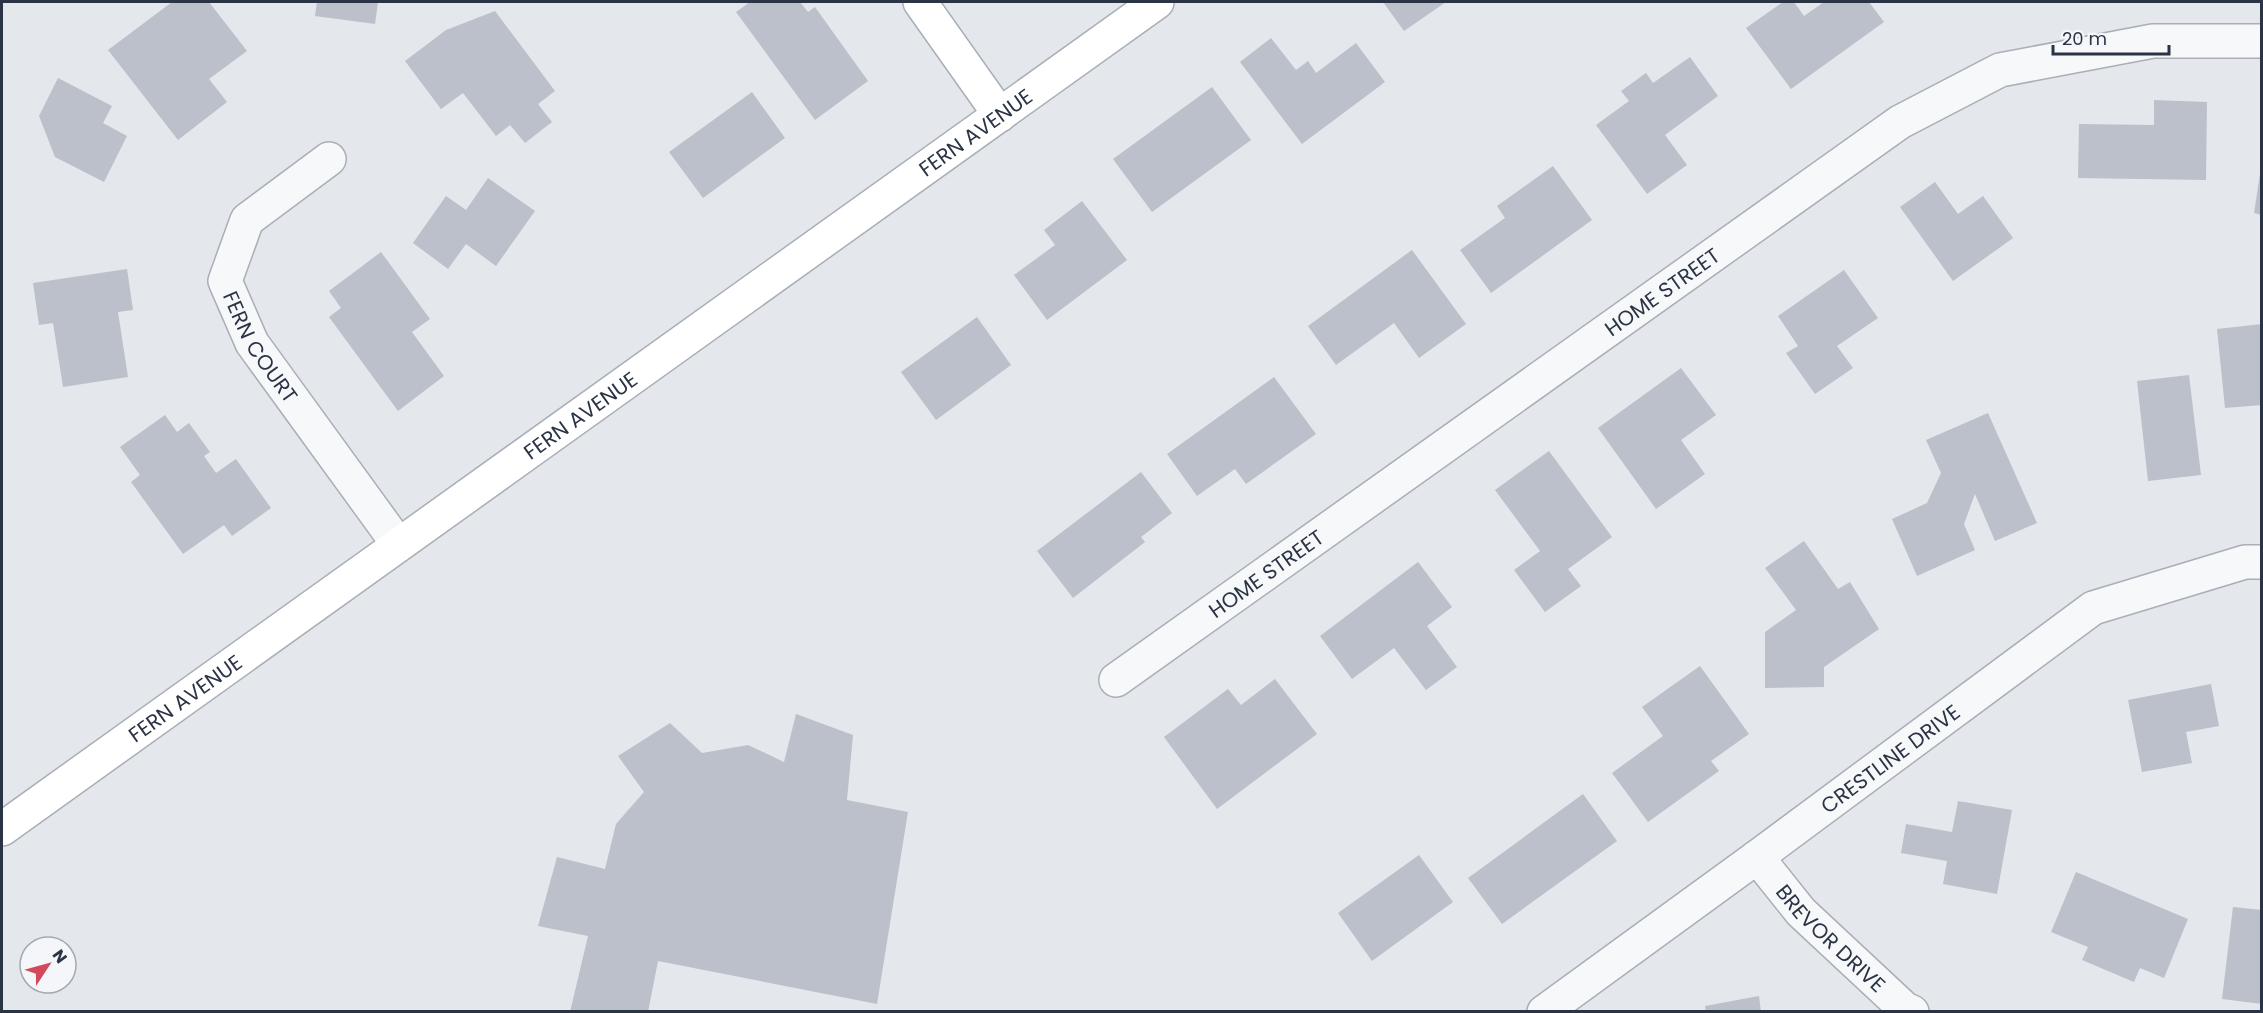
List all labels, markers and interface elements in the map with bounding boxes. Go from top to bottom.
scale bar [2053,18,2168,56]
text: 20 m [2062,26,2107,51]
street label: FERN AVENUE [913,82,1038,183]
street label: HOME STREET [1598,241,1725,342]
street label: FERN COURT [217,286,305,408]
street label: FERN AVENUE [517,364,643,466]
street label: HOME STREET [1203,522,1329,624]
street label: FERN AVENUE [122,647,248,749]
street label: CRESTLINE DRIVE [1814,697,1966,820]
street label: BREVOR DRIVE [1770,878,1892,998]
north arrow [18,935,78,995]
text: N [47,945,73,968]

